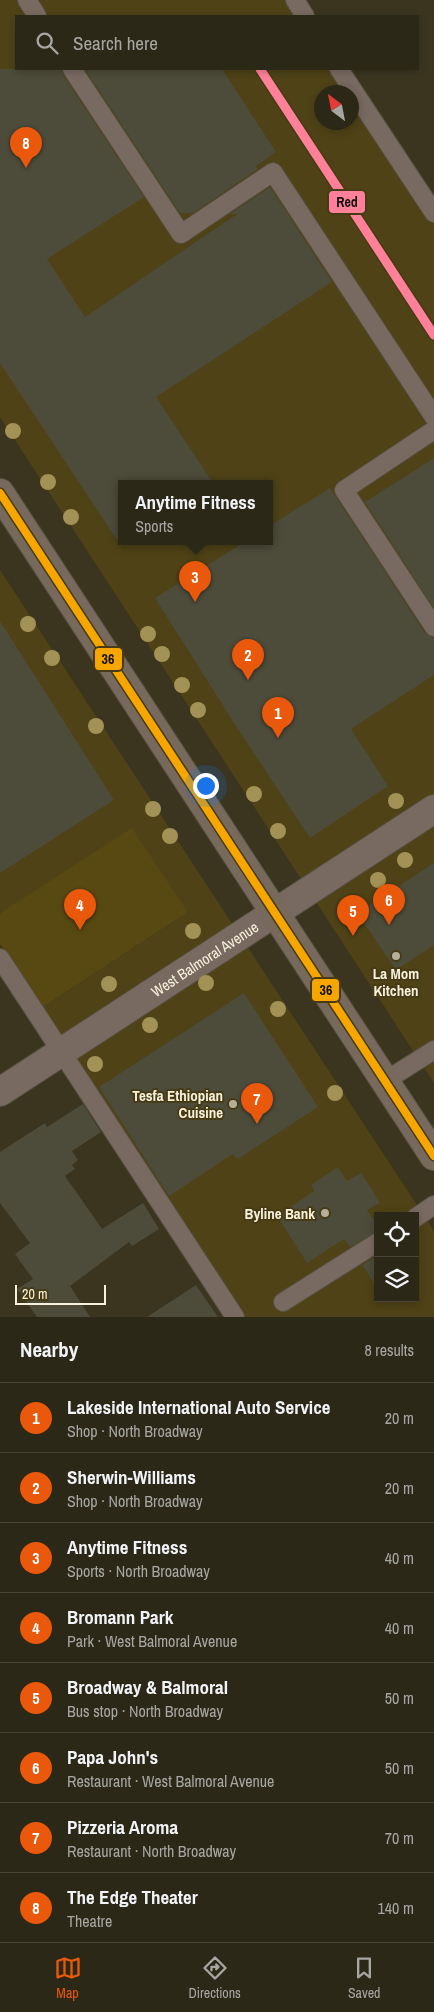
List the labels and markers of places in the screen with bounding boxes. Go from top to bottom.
pin: 8 [10,127,42,168]
pin: 3 [179,561,211,602]
pin: 2 [232,639,264,680]
pin: 1 [262,697,294,738]
pin: 6 [373,884,405,925]
pin: 4 [64,889,96,930]
pin: 5 [337,895,369,936]
marker: La Mom Kitchen [390,950,402,962]
place label: La Mom Kitchen [373,963,419,1001]
pin: 7 [241,1083,273,1124]
place label: Tesfa Ethiopian Cuisine [132,1085,223,1123]
marker: Tesfa Ethiopian Cuisine [227,1098,239,1110]
place label: Byline Bank [245,1203,315,1224]
marker: Byline Bank [319,1207,331,1219]

